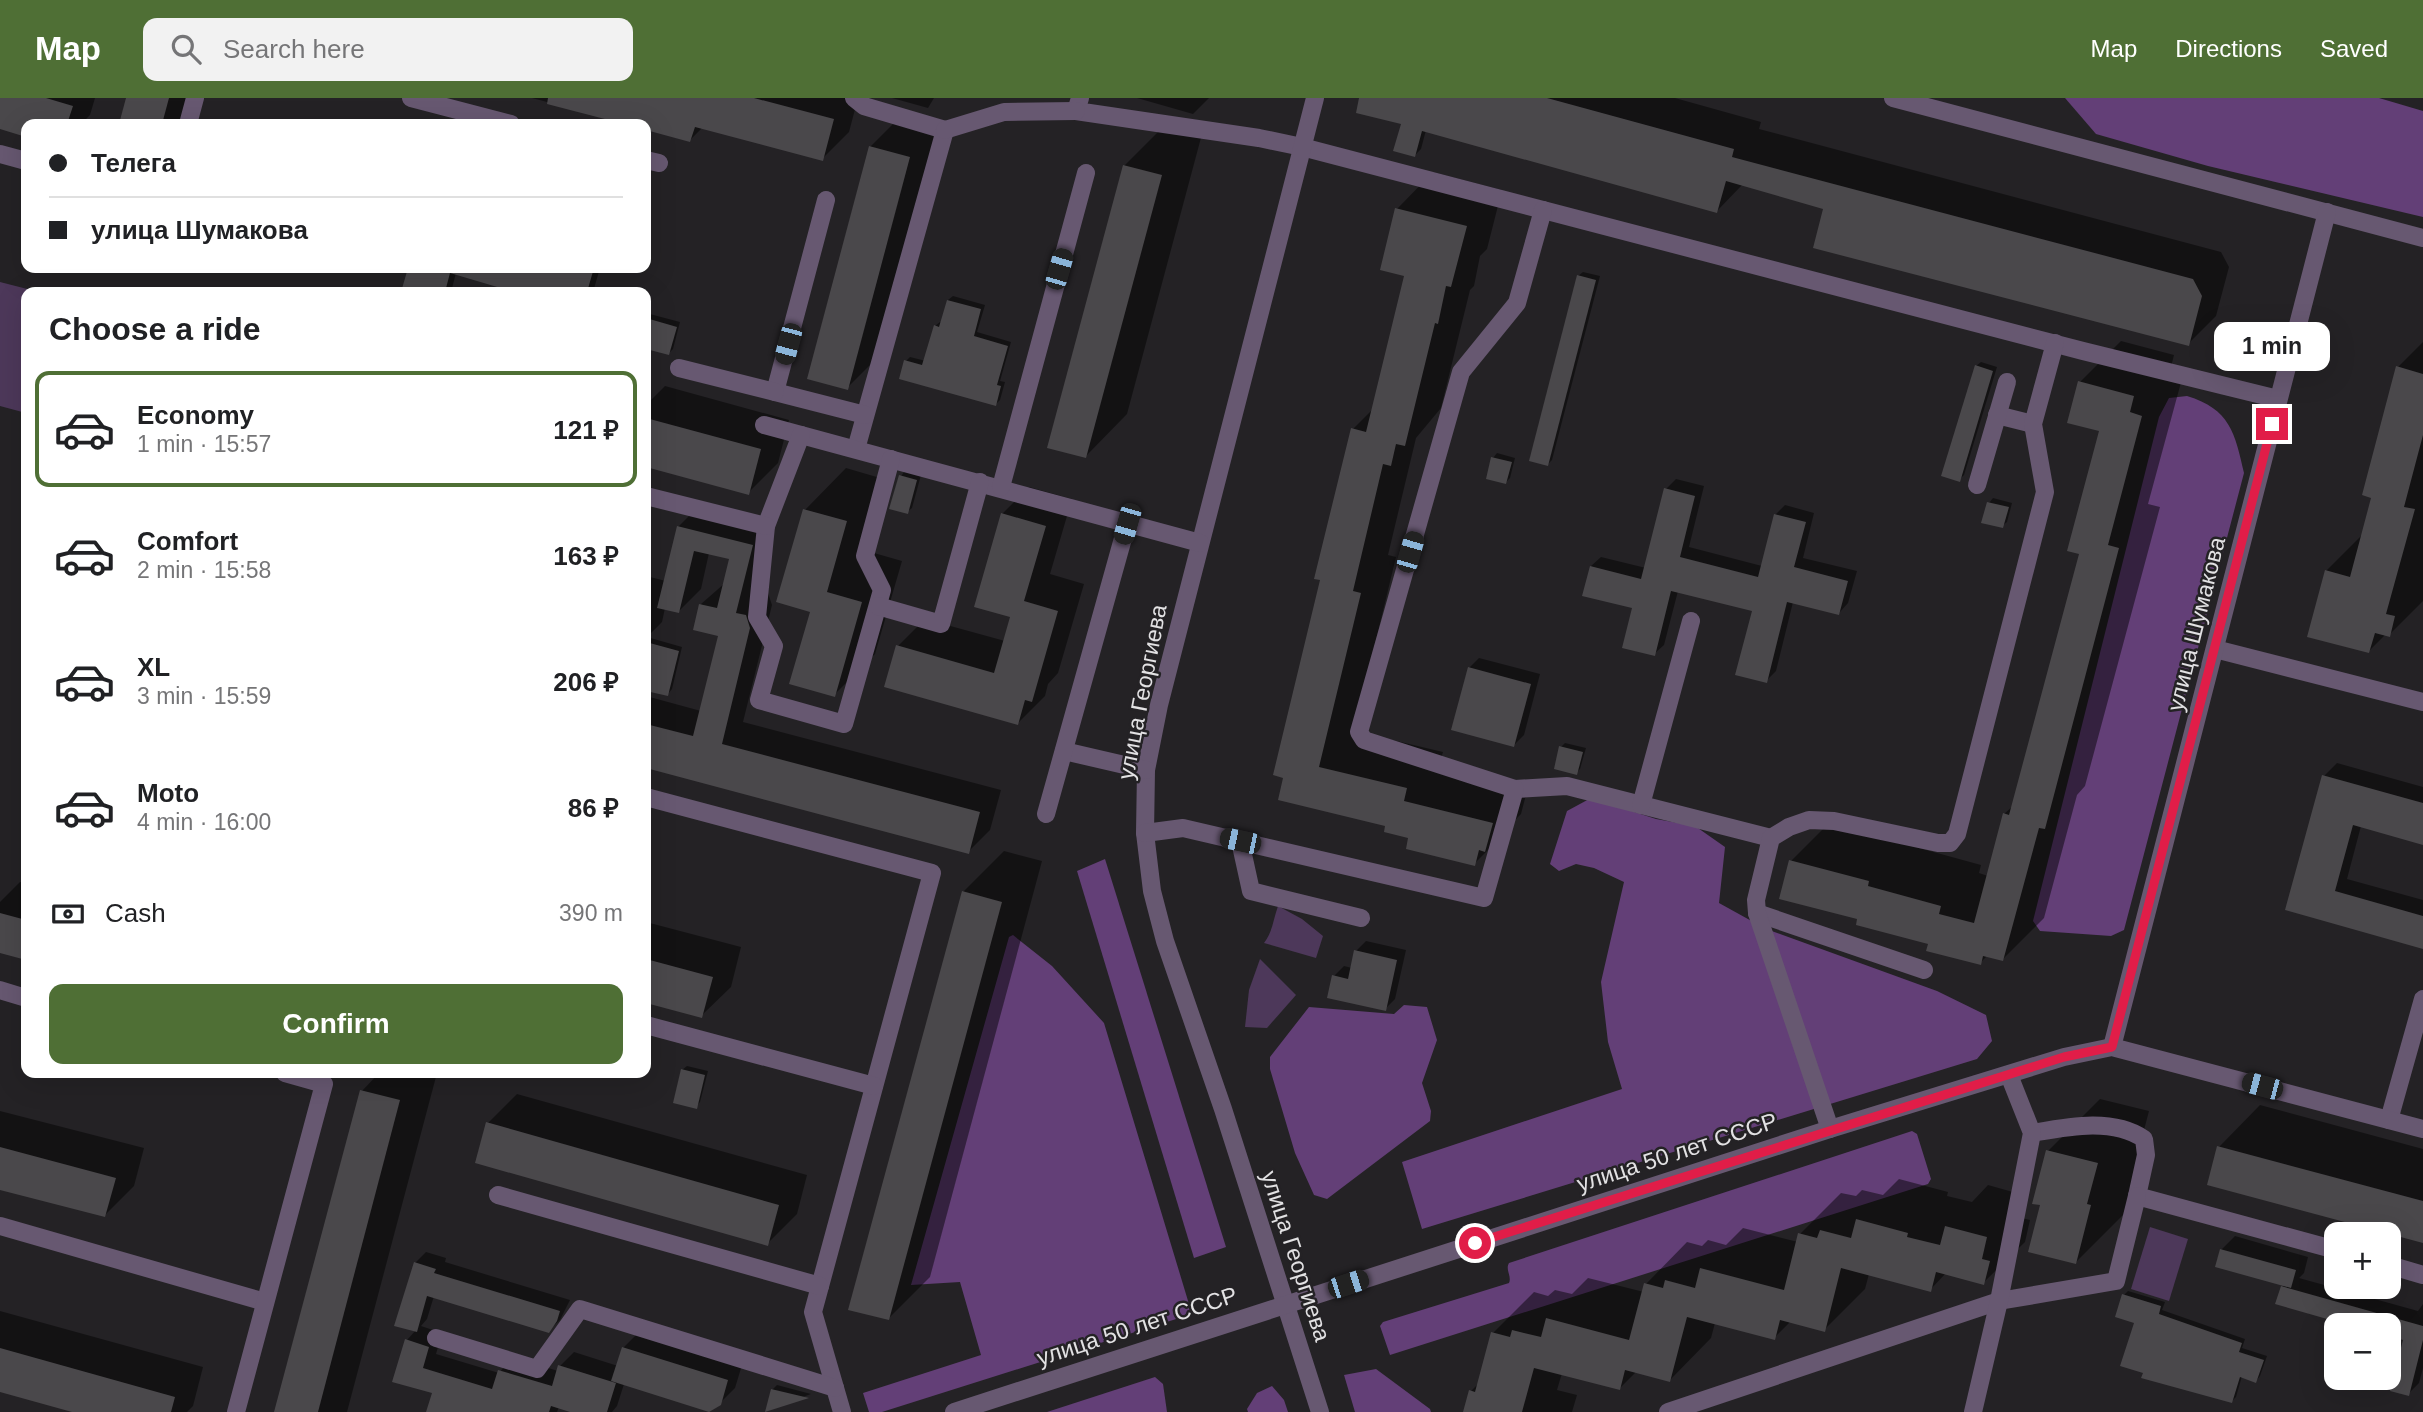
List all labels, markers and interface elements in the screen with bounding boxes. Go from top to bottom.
search box [143,18,633,81]
text: Map [35,30,101,67]
icon: search [167,30,205,68]
text: Search here [223,34,365,64]
text: Map [2091,35,2137,62]
text: Directions [2175,35,2282,62]
text: Saved [2320,35,2388,62]
text: Телега [91,148,176,178]
text: улица Шумакова [91,215,308,245]
car [1044,246,1075,292]
text: Choose a ride [49,311,261,347]
car [773,321,804,367]
callout: 1 min [2214,322,2330,372]
text: 1 min [2242,333,2302,359]
icon: car [53,398,116,461]
text: Economy [137,400,254,430]
route end [2256,408,2288,440]
text: 121 ₽ [553,415,619,445]
text: 1 min · 15:57 [137,431,271,457]
car [1112,501,1143,547]
icon: car [53,524,116,587]
text: Comfort [137,526,238,556]
car [1395,529,1426,575]
street label: улица Шумакова [2162,534,2230,714]
text: 163 ₽ [553,541,619,571]
text: 2 min · 15:58 [137,557,271,583]
street label: улица Георгиева [1112,602,1172,782]
icon: car [53,650,116,713]
text: XL [137,652,170,682]
text: 206 ₽ [553,667,619,697]
text: 3 min · 15:59 [137,683,271,709]
icon: car [53,776,116,839]
text: Moto [137,778,199,808]
text: 86 ₽ [568,793,619,823]
text: 4 min · 16:00 [137,809,271,835]
car [1218,826,1263,856]
icon: cash [49,895,87,933]
text: Cash [105,898,166,928]
text: 390 m [559,900,623,926]
button: Confirm [49,984,623,1064]
car [2239,1070,2286,1102]
street label: улица 50 лет СССР [1574,1107,1780,1197]
street label: улица Георгиева [1256,1167,1336,1345]
map controls [2324,1222,2401,1390]
button: + [2324,1222,2401,1299]
route start [1459,1227,1491,1259]
car [1325,1268,1372,1300]
street label: улица 50 лет СССР [1034,1281,1240,1371]
button: − [2324,1313,2401,1390]

